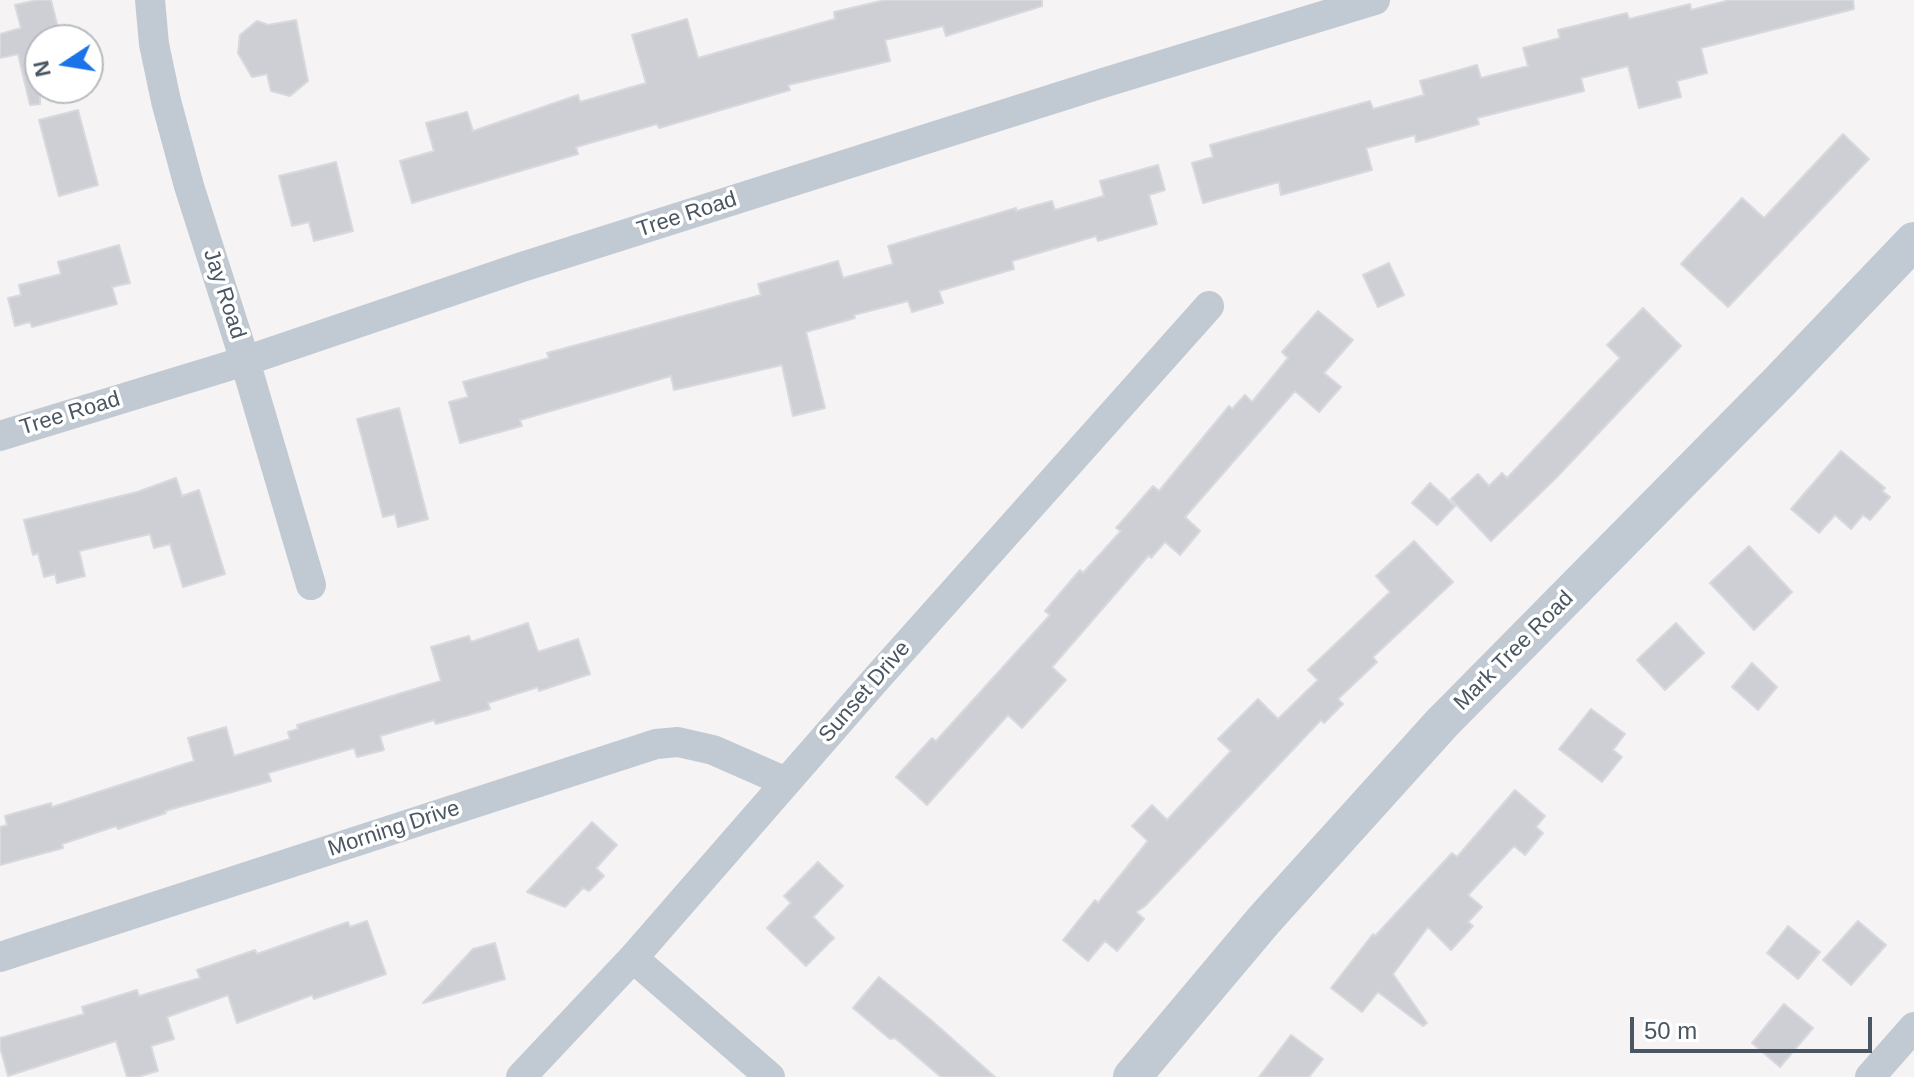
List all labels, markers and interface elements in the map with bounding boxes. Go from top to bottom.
north arrow [24,24,104,104]
text: N [28,58,56,79]
street label: Tree Road [634,187,740,243]
street label: Jay Road [197,246,251,342]
street label: Tree Road [17,386,123,442]
street label: Mark Tree Road [1449,586,1579,716]
street label: Sunset Drive [814,636,916,748]
street label: Morning Drive [325,795,463,863]
scale bar [1634,1001,1876,1051]
text: 50 m [1644,1017,1697,1044]

